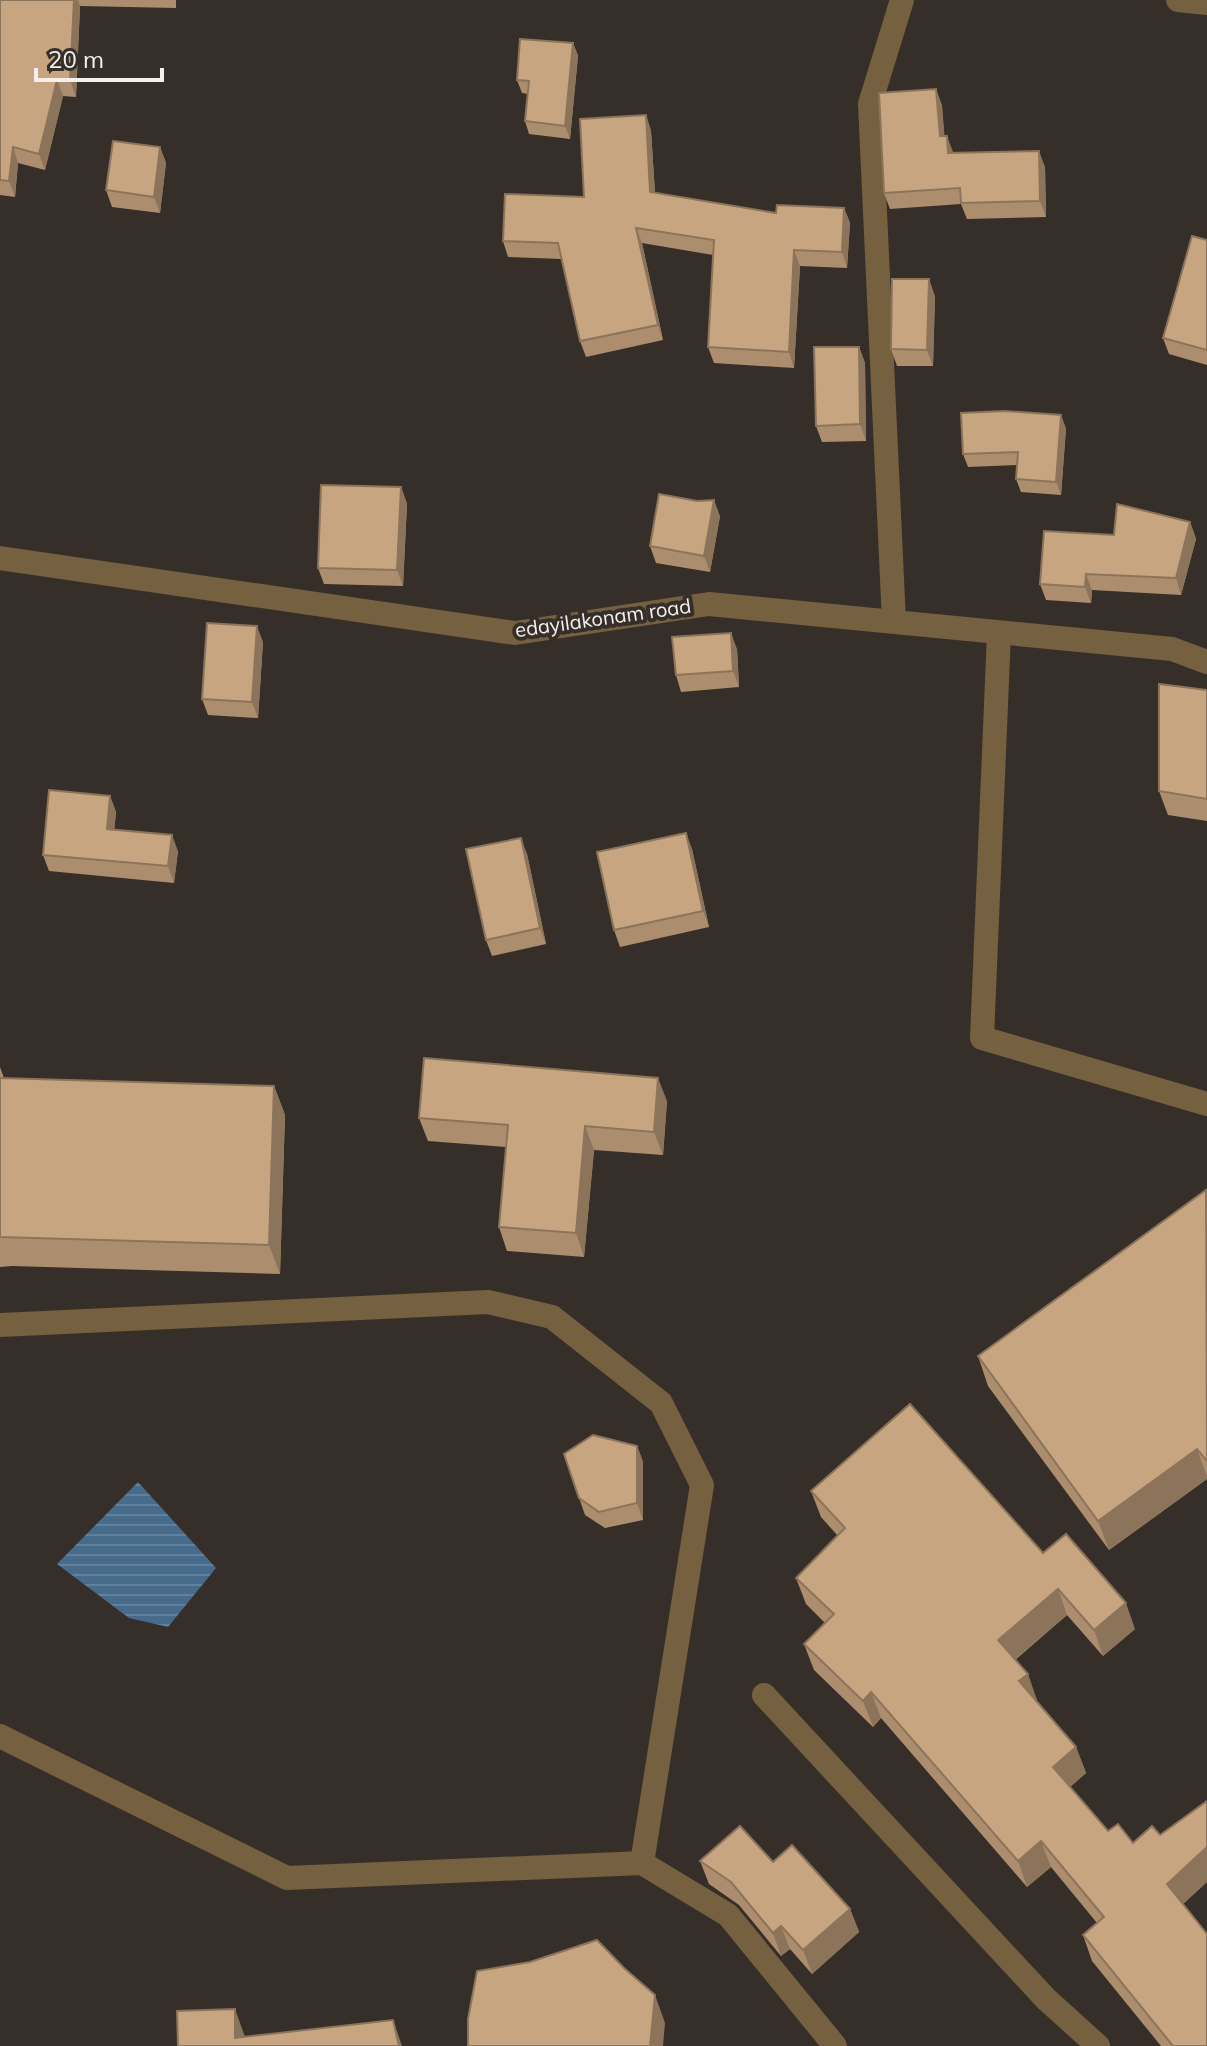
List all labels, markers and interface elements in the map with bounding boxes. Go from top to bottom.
scale bar [36,32,162,82]
text: 20 m [48,44,104,74]
street label: edayilakonam road [513,593,693,642]

